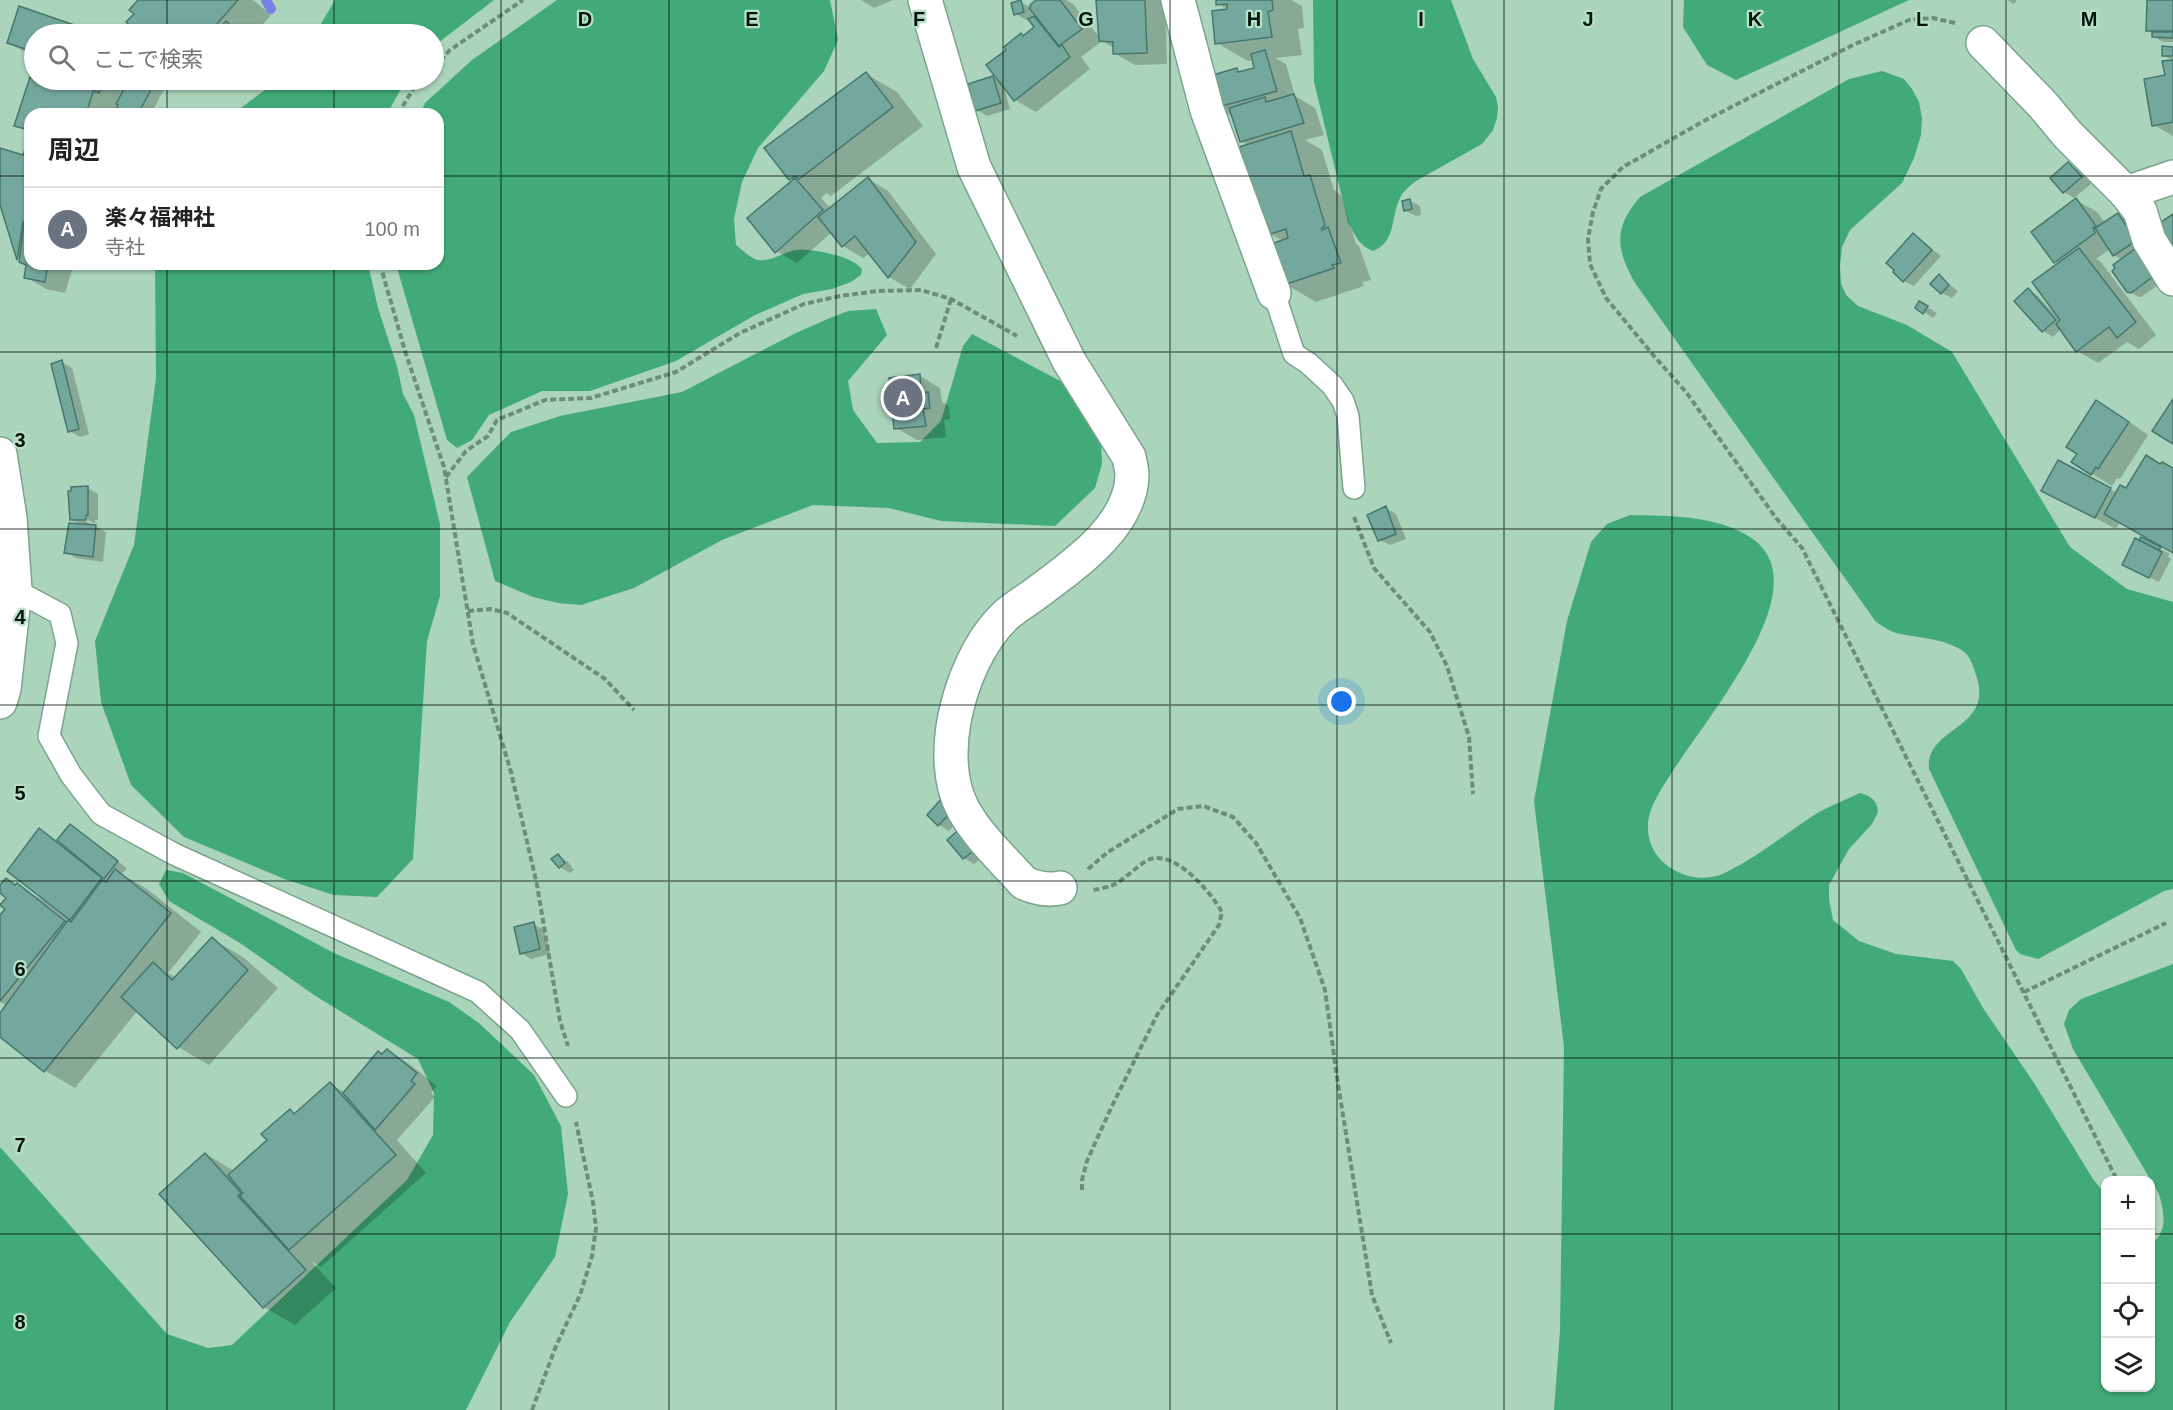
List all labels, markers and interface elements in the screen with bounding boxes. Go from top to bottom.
text: D [578,8,592,30]
text: E [745,8,759,30]
text: F [913,8,925,30]
text: G [1078,8,1094,30]
text: H [1247,8,1261,30]
text: I [1418,8,1424,30]
text: J [1582,8,1594,30]
text: K [1748,8,1763,30]
text: L [1916,8,1928,30]
text: M [2081,8,2097,30]
search box [24,24,444,90]
icon: search [45,41,78,74]
text: ここで検索 [93,47,203,72]
text: 周辺 [48,135,100,165]
text: 楽々福神社 [105,205,215,230]
text: A [60,218,75,240]
text: 100 m [364,218,420,240]
text: 寺社 [105,236,145,258]
pin: A [884,376,922,420]
text: 3 [14,429,26,451]
text: 4 [14,606,26,628]
your location [1327,687,1356,716]
text: 5 [14,782,26,804]
text: 6 [14,958,26,980]
text: 7 [14,1134,26,1156]
map controls [2101,1176,2155,1392]
button: + [2101,1176,2155,1230]
button: − [2101,1230,2155,1284]
button: locate [2101,1284,2155,1338]
text: 8 [14,1311,26,1333]
button: layers [2101,1338,2155,1392]

